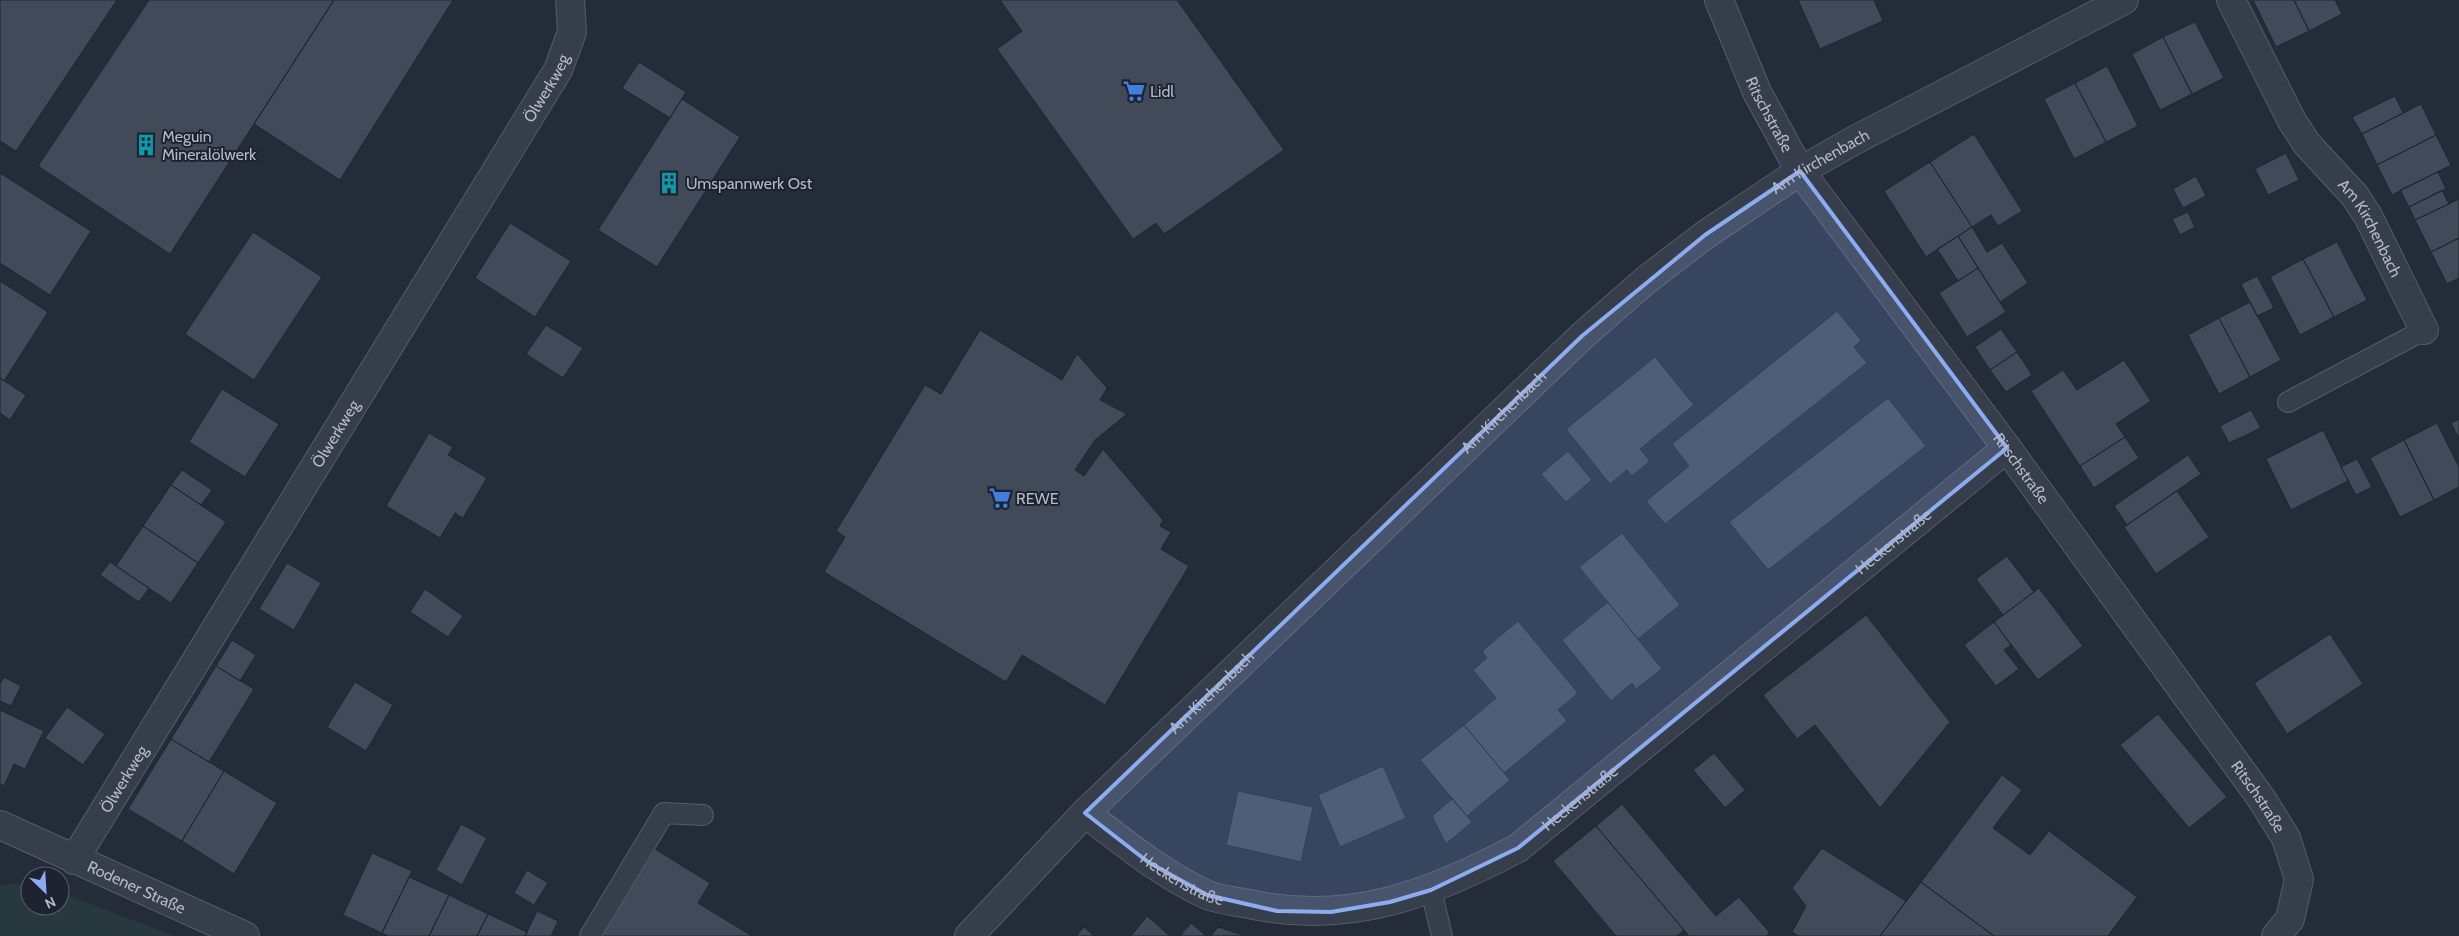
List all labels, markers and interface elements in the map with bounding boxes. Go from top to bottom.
street label: Ölwerkweg [519,50,573,126]
street label: Ritschstraße [1742,74,1797,155]
supermarket icon: Lidl [1121,78,1147,104]
place label: Lidl [1150,82,1174,101]
street label: Am Kirchenbach [1767,125,1872,197]
place label: Meguin Mineralölwerk [162,127,257,164]
building icon: Meguin Mineralölwerk [133,132,159,158]
building icon: Umspannwerk Ost [656,170,682,196]
place label: Umspannwerk Ost [686,174,813,193]
street label: Am Kirchenbach [2334,175,2406,280]
street label: Am Kirchenbach [1457,366,1550,457]
street label: Ölwerkweg [307,396,364,471]
street label: Ritschstraße [1989,429,2054,507]
supermarket icon: REWE [987,485,1013,511]
place label: REWE [1016,489,1059,508]
street label: Heckenstraße [1851,505,1935,578]
street label: Am Kirchenbach [1165,647,1258,737]
street label: Ölwerkweg [96,741,152,816]
street label: Ritschstraße [2227,757,2290,836]
street label: Heckenstraße [1538,761,1621,834]
street label: Heckenstraße [1137,848,1225,909]
street label: Rodener Straße [85,856,189,917]
north arrow [20,866,70,916]
text: N [42,893,59,913]

